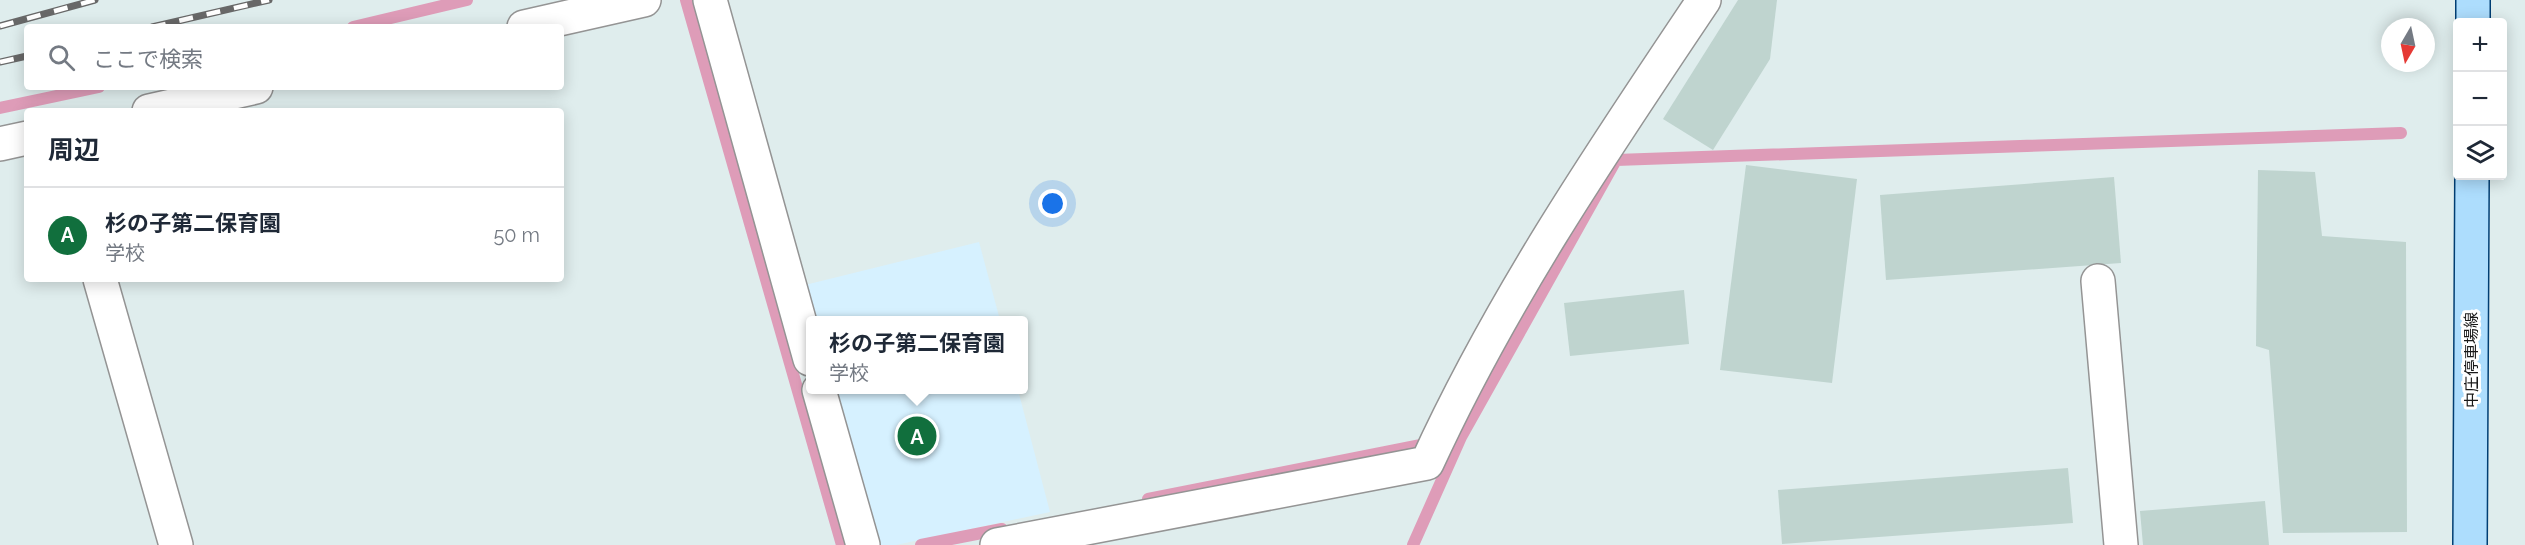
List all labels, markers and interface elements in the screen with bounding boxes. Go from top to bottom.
north arrow [2381,18,2435,72]
map controls [2453,18,2507,180]
button: + [2453,18,2507,72]
search box [24,24,564,90]
icon: search [45,41,78,74]
text: ここで検索 [93,46,203,72]
button: − [2453,72,2507,126]
button: layers [2453,126,2507,180]
text: 周辺 [48,135,100,165]
your location [1038,189,1067,218]
text: 杉の子第二保育園 [105,210,281,236]
text: A [61,223,74,247]
text: 50 m [493,223,540,247]
text: 学校 [105,241,145,265]
street label: 中庄停車場線 [2462,312,2481,408]
popup [806,316,1028,394]
text: 杉の子第二保育園 [829,330,1005,356]
text: 学校 [829,361,869,385]
pin: A [898,414,936,458]

